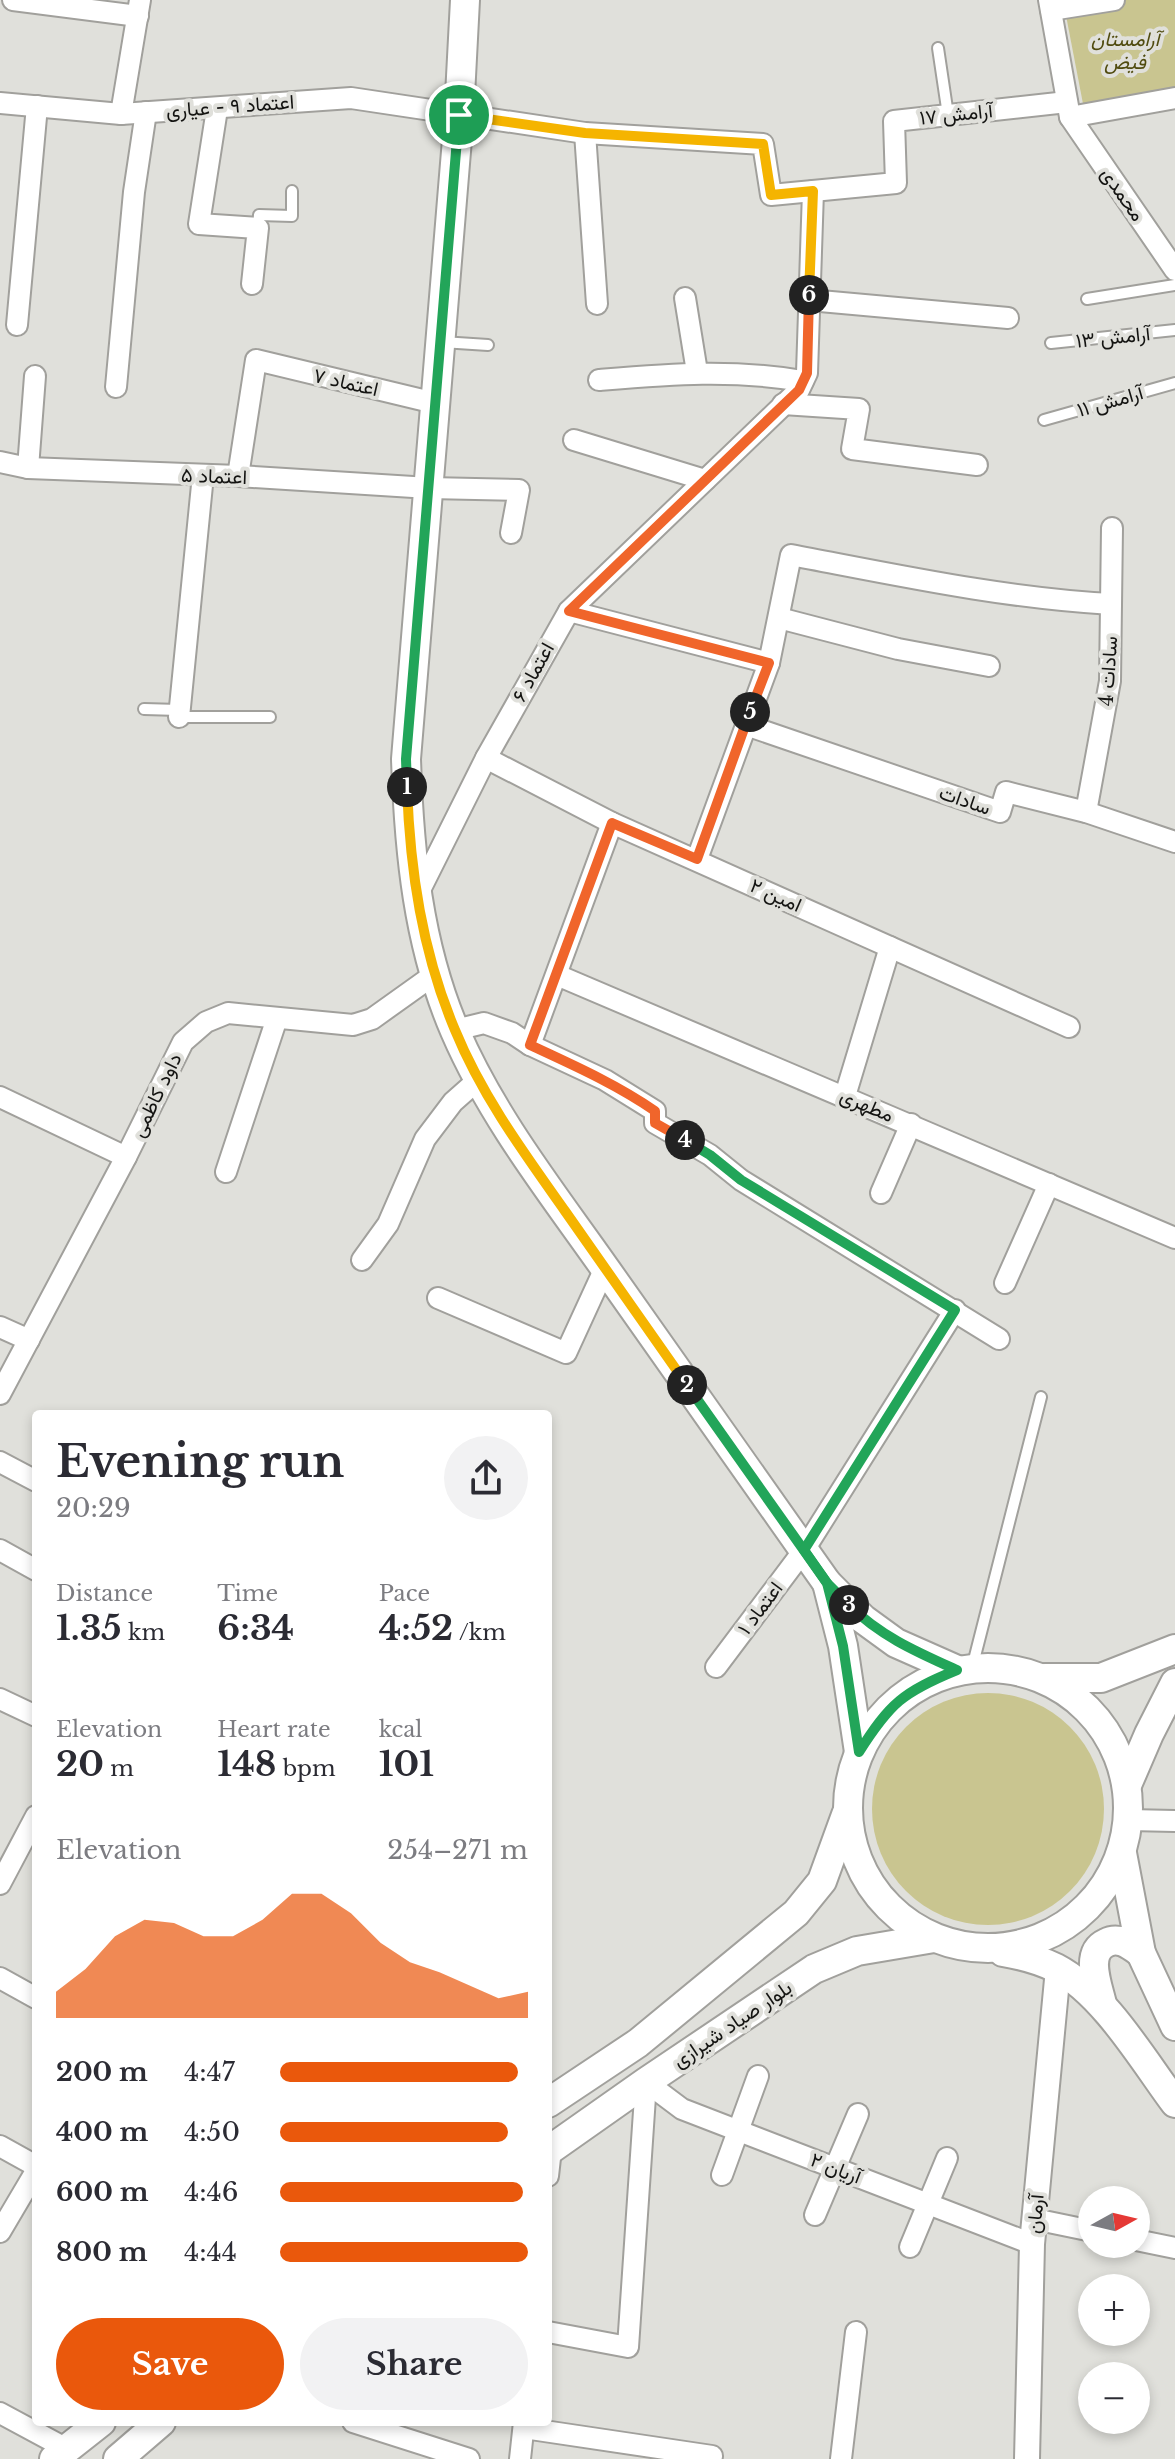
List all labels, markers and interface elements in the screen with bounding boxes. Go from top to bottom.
park label: آرامستان فیض [1091,27,1165,75]
pin [425,81,493,149]
street label: اعتماد ۹ - عیاری [165,90,295,123]
icon: arrive [437,93,481,137]
street label: آرامش ۱۷ [918,98,995,131]
street label: محمدی [1096,162,1150,226]
pin: 6 [789,275,829,315]
text: 6 [802,281,816,308]
street label: آرامش ۱۳ [1075,321,1153,354]
street label: اعتماد ۷ [311,363,381,401]
street label: آرامش ۱۱ [1074,380,1147,423]
street label: اعتماد ۵ [181,463,247,489]
street label: سادات 4 [1094,635,1122,707]
street label: اعتماد ۶ [507,638,559,706]
pin: 5 [730,692,770,732]
text: 5 [743,698,757,725]
pin: 1 [387,767,427,807]
text: 1 [402,773,412,800]
street label: سادات [936,780,994,820]
street label: امین ۲ [747,873,805,917]
street label: داود کاظمی [125,1049,187,1141]
street label: مطهری [836,1083,897,1128]
pin: 4 [665,1120,705,1160]
text: 4 [678,1126,692,1153]
pin: 2 [667,1365,707,1405]
text: 2 [680,1371,694,1398]
text: Evening run [56,1434,344,1489]
button: share [444,1436,528,1520]
text: 20:29 [56,1492,131,1524]
street label: اعتماد ۱ [732,1577,788,1639]
text: Distance [56,1580,153,1607]
text: Time [217,1580,278,1607]
text: Pace [379,1580,430,1607]
pin: 3 [829,1585,869,1625]
text: 3 [842,1591,856,1618]
text: 1.35 [56,1607,122,1649]
text: 6:34 [217,1607,294,1649]
text: 4:52 [379,1607,453,1649]
text: km [122,1619,165,1646]
text: /km [453,1619,506,1646]
text: Elevation [56,1716,162,1743]
text: Heart rate [217,1716,331,1743]
text: kcal [379,1716,423,1743]
text: 20 [56,1743,104,1785]
text: 148 [217,1743,276,1785]
text: 101 [379,1743,434,1785]
text: m [104,1755,134,1782]
text: bpm [276,1755,336,1782]
text: Elevation [56,1834,182,1866]
text: 254–271 m [387,1834,528,1866]
street label: بلوار صیاد شیرازی [668,1975,797,2074]
text: 200 m [56,2056,148,2088]
text: 4:47 [184,2056,235,2088]
text: 400 m [56,2116,148,2148]
text: 4:50 [184,2116,240,2148]
street label: آریان ۲ [807,2147,866,2190]
text: 600 m [56,2176,148,2208]
text: 4:46 [184,2176,239,2208]
north arrow [1078,2186,1150,2258]
map controls [1078,2186,1150,2434]
street label: آرمان [1021,2192,1050,2235]
text: 800 m [56,2236,147,2268]
text: 4:44 [184,2236,237,2268]
button: + [1078,2274,1150,2346]
button: Save [56,2318,284,2410]
button: Share [300,2318,528,2410]
button: − [1078,2362,1150,2434]

